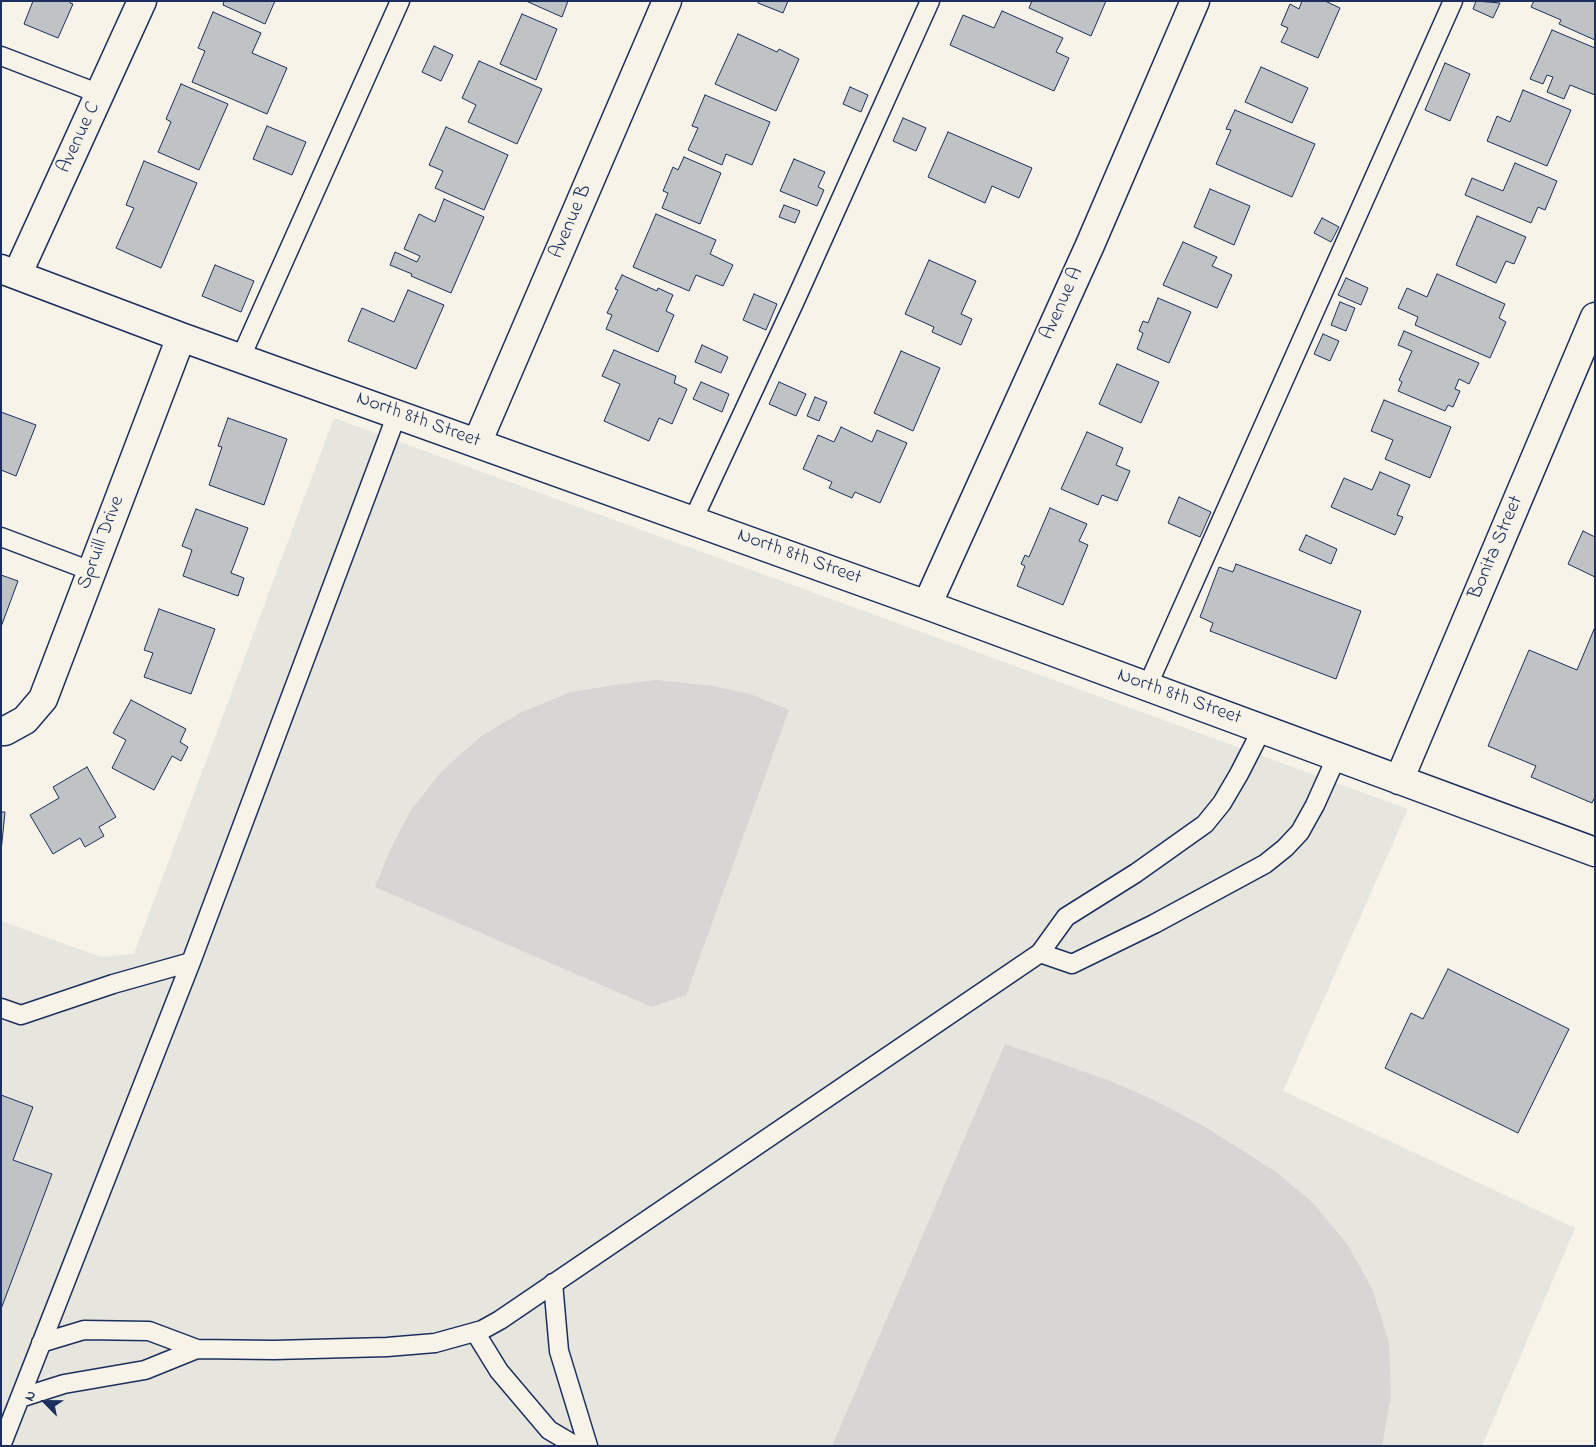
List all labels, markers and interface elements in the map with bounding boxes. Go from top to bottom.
street label: Avenue C [53,99,107,177]
street label: Avenue B [546,181,598,263]
street label: Avenue A [1036,264,1090,344]
street label: North 8th Street [353,387,483,455]
street label: Spruill Drive [73,493,131,593]
street label: Bonita Street [1464,493,1530,603]
street label: North 8th Street [734,524,864,592]
street label: North 8th Street [1114,664,1244,732]
north arrow [20,1377,70,1427]
text: N [19,1387,42,1404]

